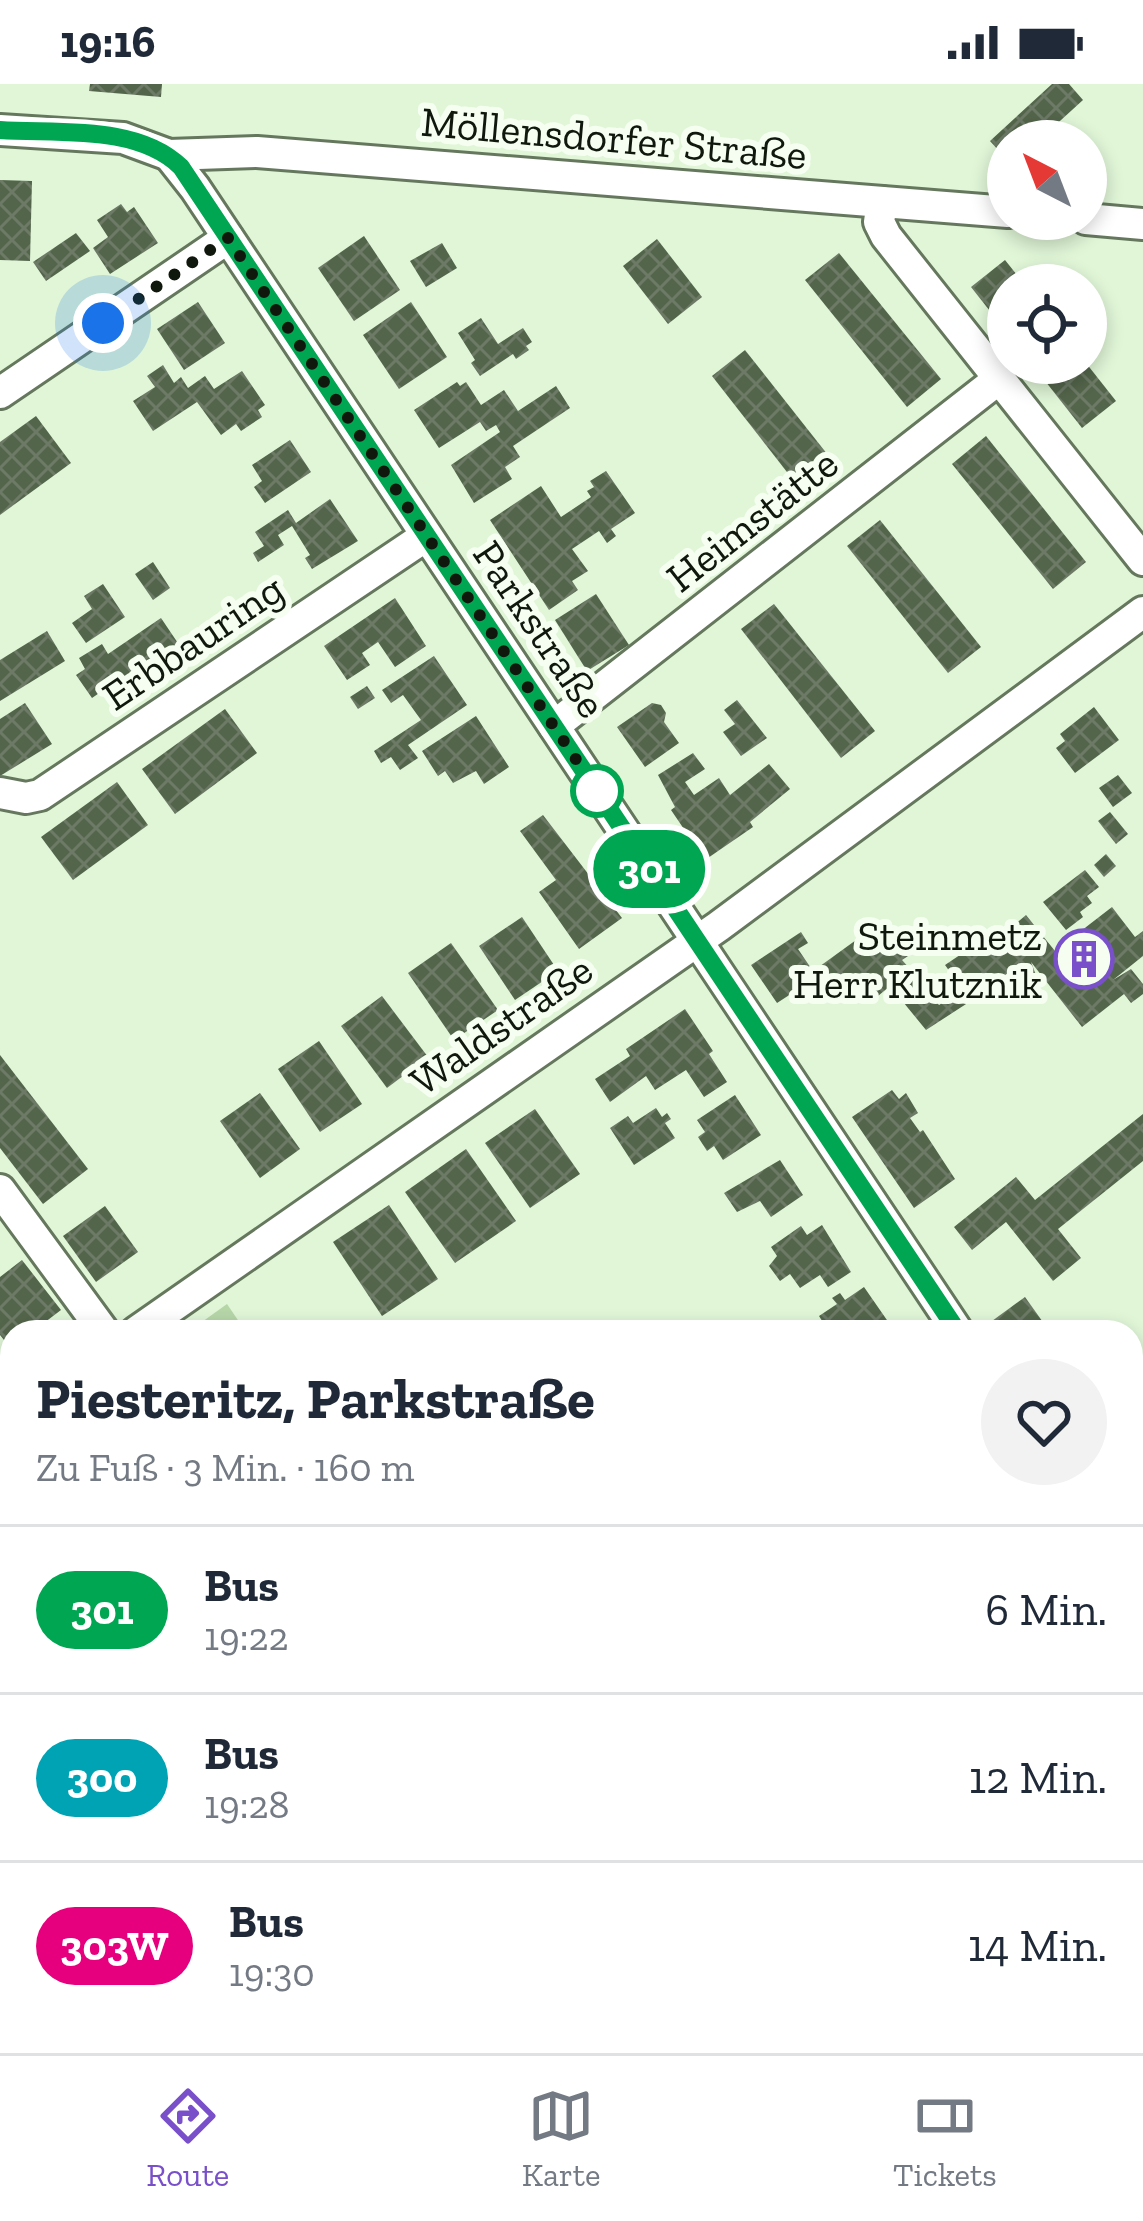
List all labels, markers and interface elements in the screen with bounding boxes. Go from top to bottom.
text: 19:16 [60,15,156,69]
street label: Möllensdorfer Straße [419,96,809,180]
north arrow [987,120,1107,240]
map controls [987,120,1107,384]
button: locate [987,264,1107,384]
your location [73,293,133,353]
street label: Heimstätte [656,437,848,603]
street label: Parkstraße [462,531,618,727]
street label: Erbbauring [93,563,293,721]
unlabelled marker [572,766,622,816]
line badge: 301 [580,830,718,908]
text: 301 [617,843,681,894]
place label: Steinmetz Herr Klutznik [793,910,1042,1009]
building icon: Steinmetz Herr Klutznik [1053,928,1115,990]
street label: Waldstraße [400,944,602,1106]
button: heart [981,1359,1107,1485]
text: Piesteritz, Parkstraße [36,1364,595,1433]
text: Zu Fuß · 3 Min. · 160 m [36,1444,414,1491]
text: Bus [204,1559,279,1613]
text: 6 Min. [985,1583,1107,1637]
text: 301 [70,1584,134,1635]
text: 19:22 [204,1613,289,1660]
text: Bus [204,1727,279,1781]
text: 12 Min. [969,1751,1107,1805]
text: 300 [67,1752,137,1803]
text: 19:28 [204,1781,290,1828]
text: Bus [229,1895,304,1949]
text: 14 Min. [968,1919,1107,1973]
text: 303W [60,1920,169,1971]
text: 19:30 [229,1949,315,1996]
tab: Route [146,2083,229,2194]
tab: Karte [522,2083,601,2194]
tab: Tickets [893,2083,997,2194]

